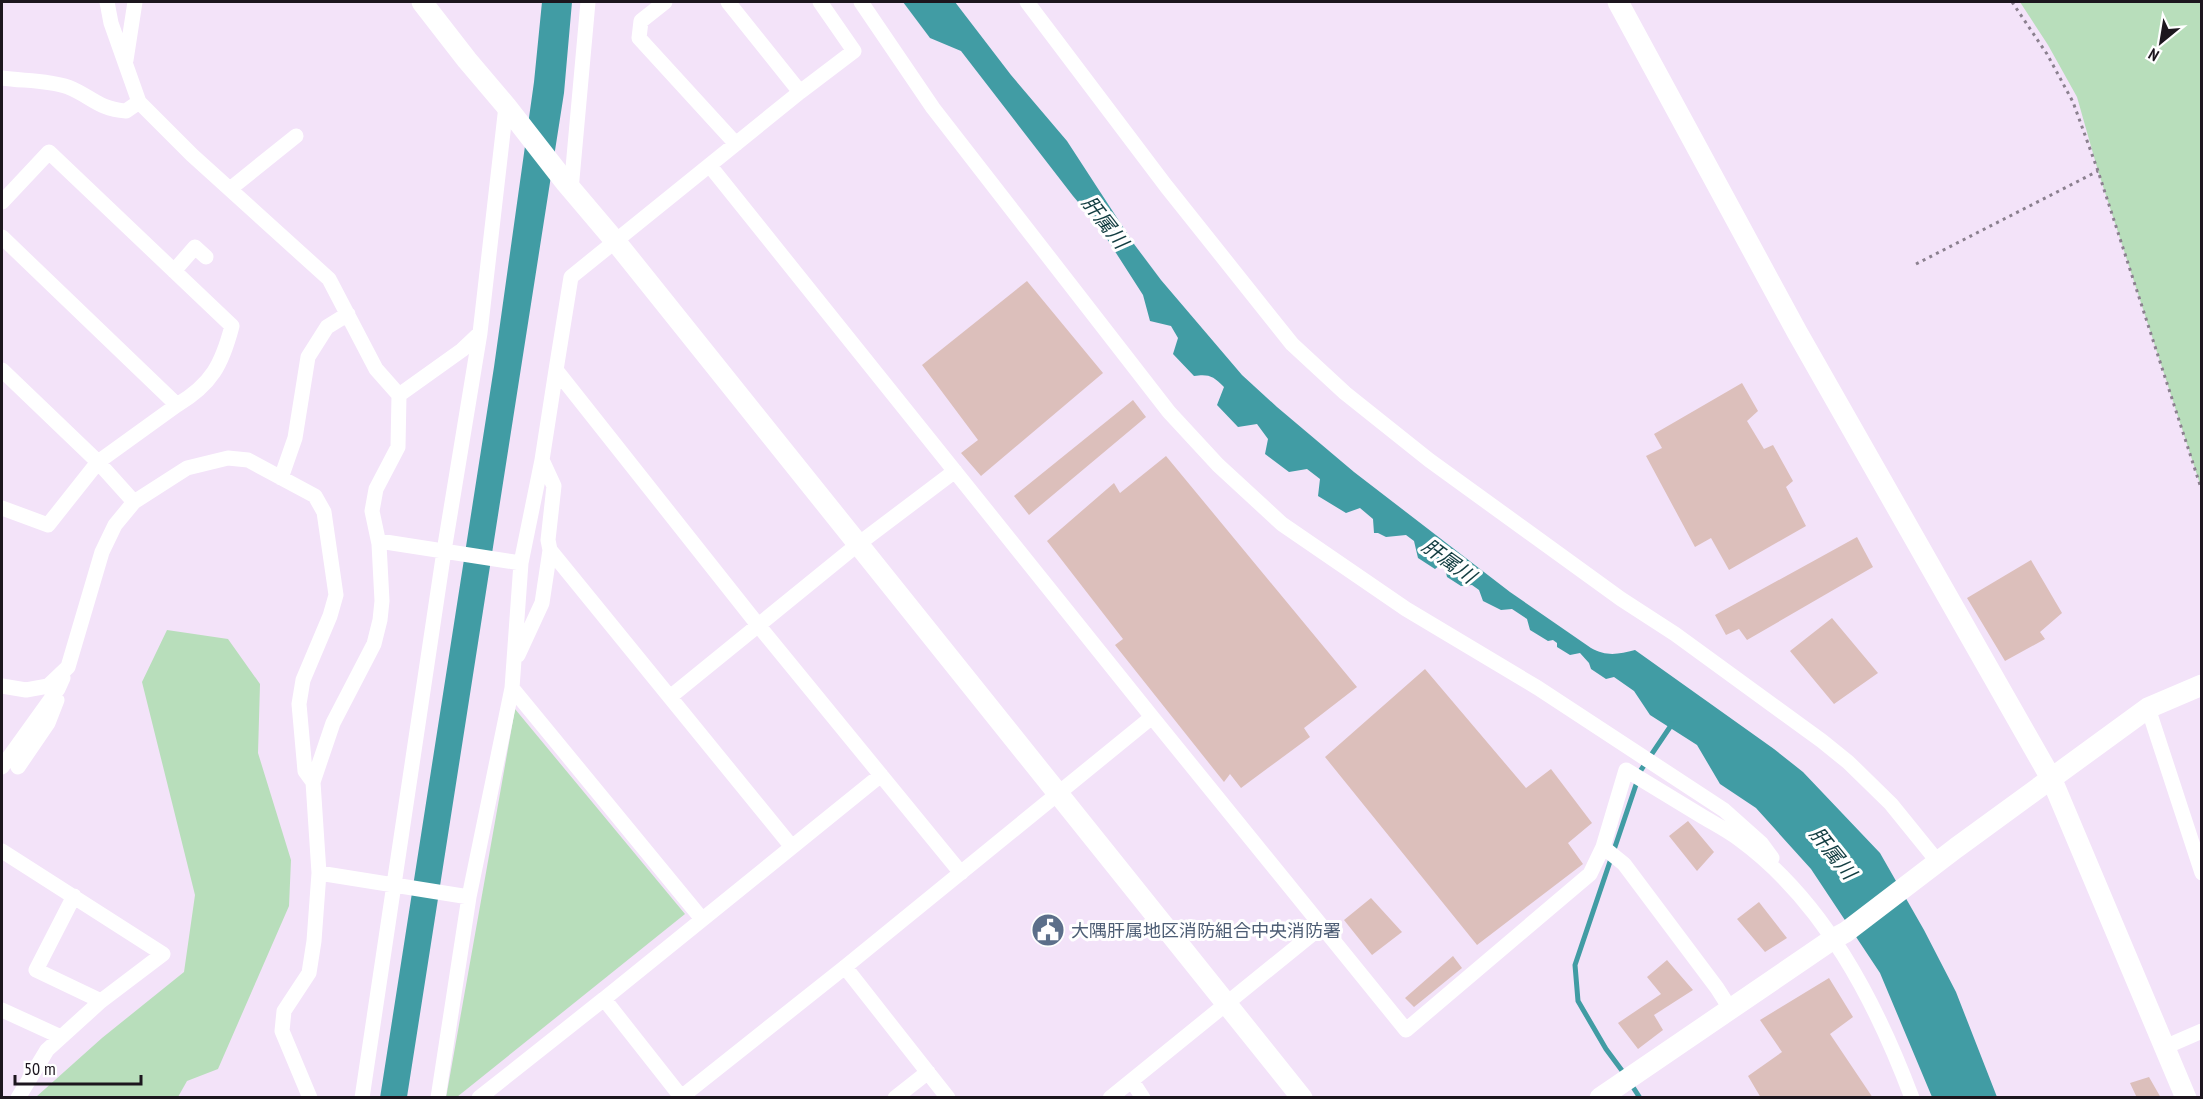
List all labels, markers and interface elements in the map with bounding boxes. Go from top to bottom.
north arrow [2131,12,2191,72]
text: N [2145,44,2162,66]
water label: 肝属川 [1076,190,1135,255]
water label: 肝属川 [1417,533,1483,590]
water label: 肝属川 [1804,822,1863,886]
public building icon: 大隅肝属地区消防組合中央消防署 [1030,912,1066,948]
place label: 大隅肝属地区消防組合中央消防署 [1071,919,1341,942]
scale bar [15,1048,141,1086]
text: 50 m [24,1057,56,1080]

